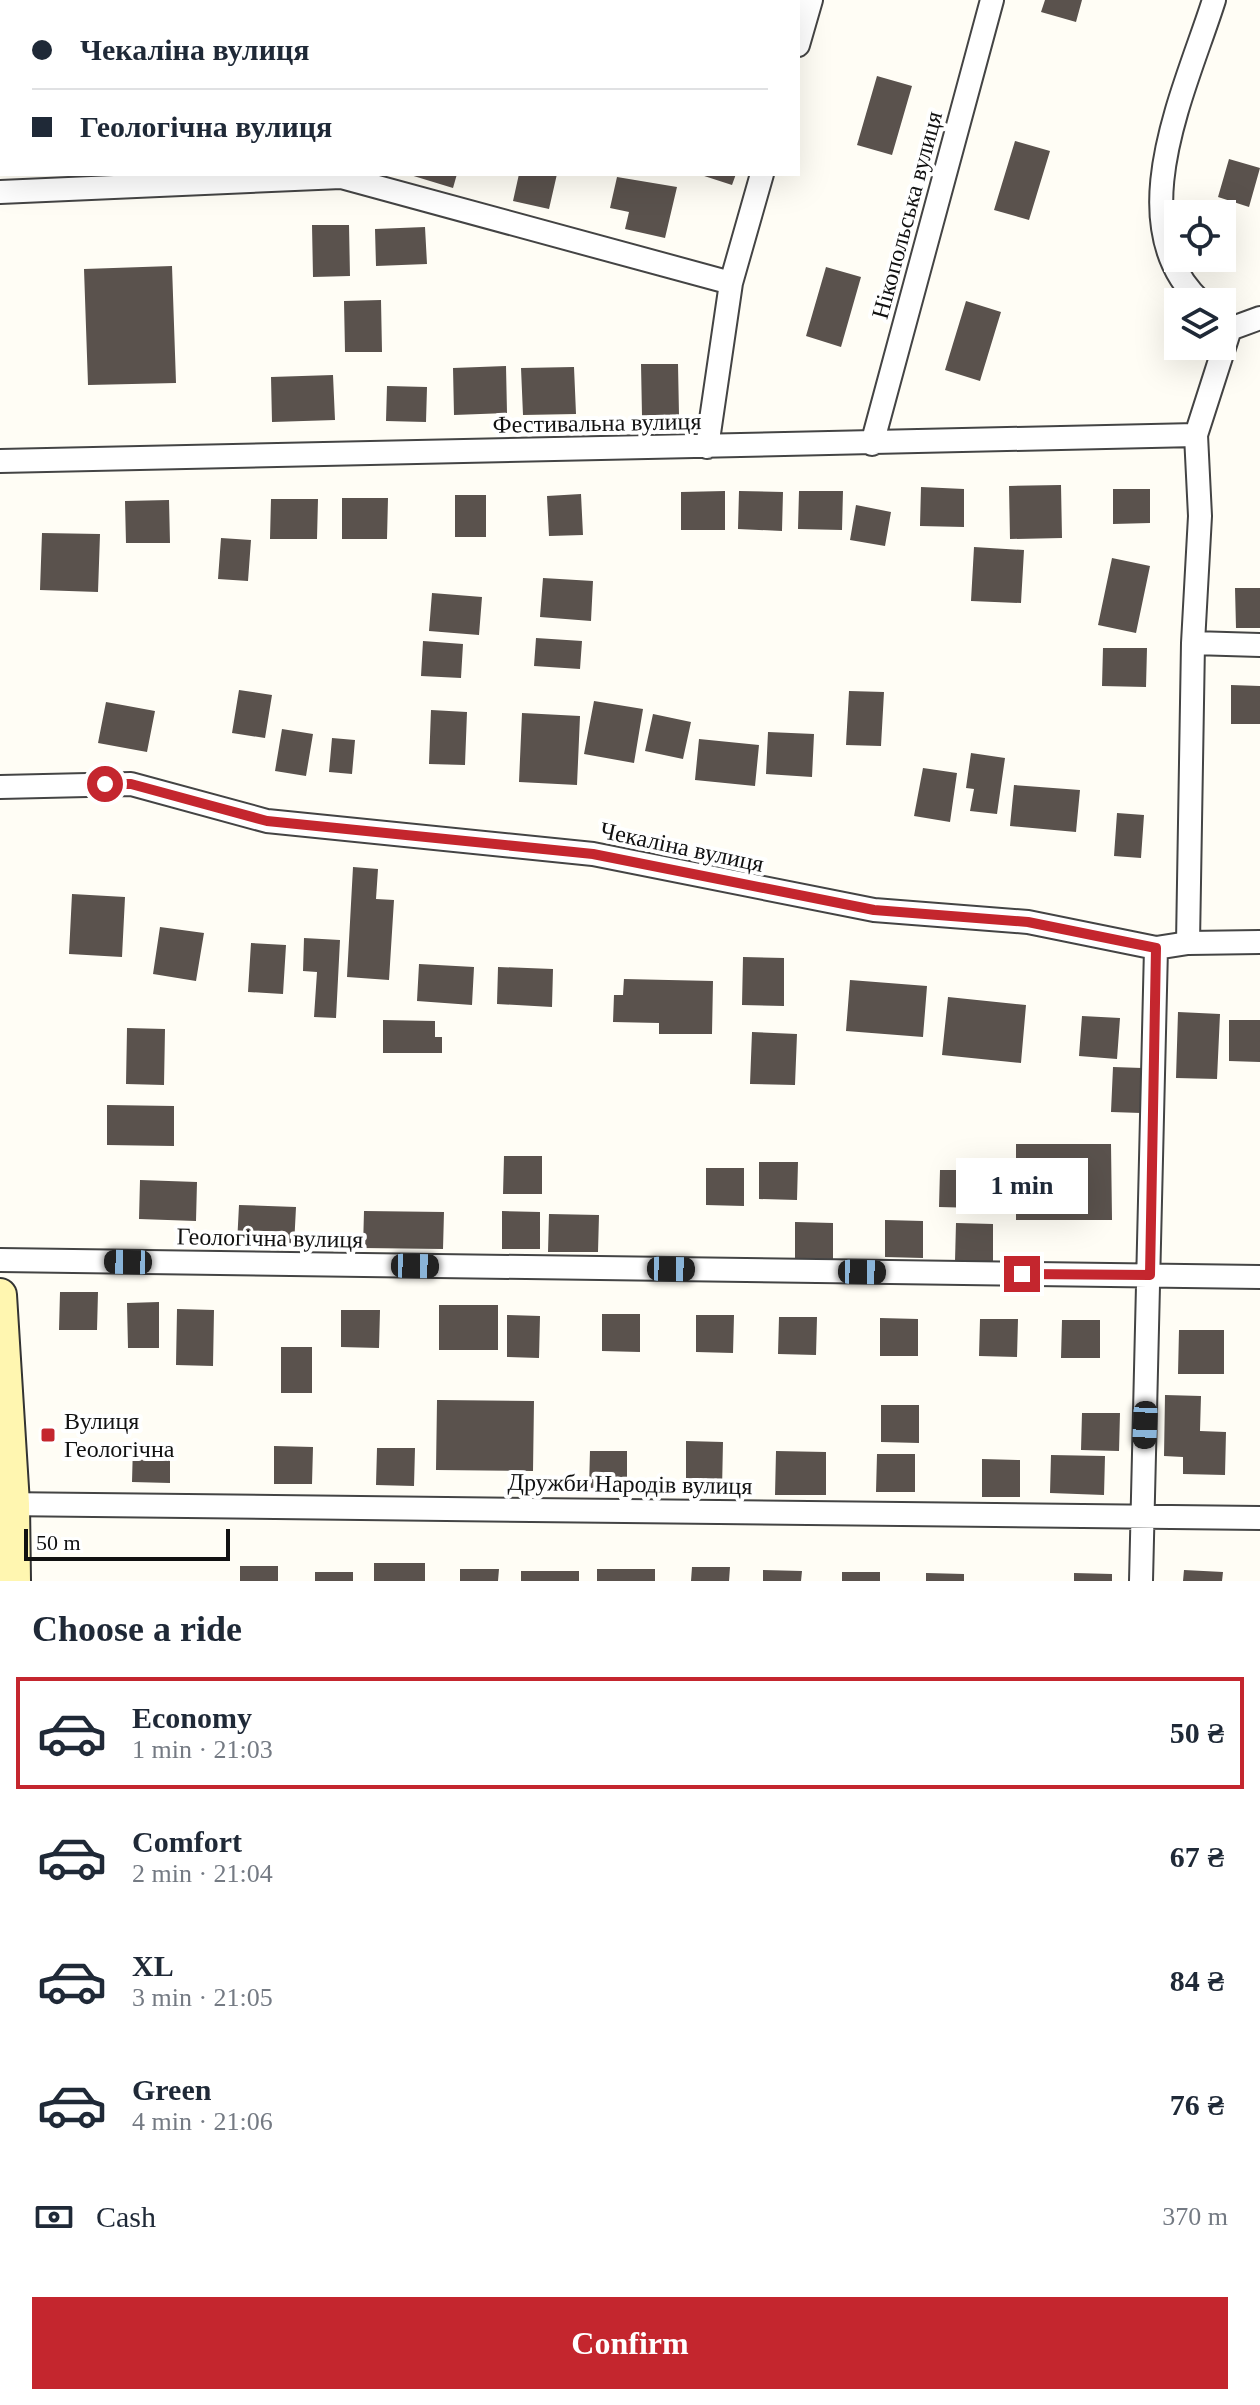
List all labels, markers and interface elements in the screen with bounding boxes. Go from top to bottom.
text: Чекаліна вулиця [80,33,309,66]
street label: Нікопольська вулиця [867,108,947,322]
text: Геологічна вулиця [80,110,332,143]
map controls [1164,200,1236,360]
button: locate [1164,200,1236,272]
button: layers [1164,288,1236,360]
street label: Фестивальна вулиця [492,408,702,438]
route start [87,766,123,802]
street label: Чекаліна вулиця [598,817,766,877]
callout: 1 min [956,1158,1088,1214]
text: 1 min [991,1171,1053,1200]
street label: Геологічна вулиця [176,1223,364,1253]
car [104,1250,152,1274]
car [391,1254,439,1278]
route end [1004,1256,1040,1292]
car [647,1257,695,1281]
car [838,1260,886,1284]
car [1132,1401,1158,1449]
place label: Вулиця Геологічна [64,1408,175,1462]
marker: Вулиця Геологічна [39,1426,57,1444]
street label: Дружби Народів вулиця [507,1469,753,1499]
scale bar [24,1525,230,1561]
text: 50 m [36,1530,81,1555]
text: Choose a ride [32,1609,242,1649]
icon: car [36,1697,108,1769]
text: Economy [132,1701,252,1734]
text: 50 ₴ [1170,1716,1224,1749]
text: 1 min · 21:03 [132,1735,273,1764]
icon: car [36,1821,108,1893]
text: Comfort [132,1825,242,1858]
text: 67 ₴ [1170,1840,1224,1873]
text: 2 min · 21:04 [132,1859,273,1888]
icon: car [36,1945,108,2017]
text: XL [132,1949,174,1982]
text: 84 ₴ [1170,1964,1224,1997]
text: 3 min · 21:05 [132,1983,273,2012]
icon: car [36,2069,108,2141]
text: Green [132,2073,211,2106]
text: 76 ₴ [1170,2088,1224,2121]
text: 4 min · 21:06 [132,2107,273,2136]
icon: cash [32,2195,76,2239]
text: Cash [96,2200,156,2233]
text: 370 m [1162,2202,1228,2231]
button: Confirm [32,2297,1228,2389]

